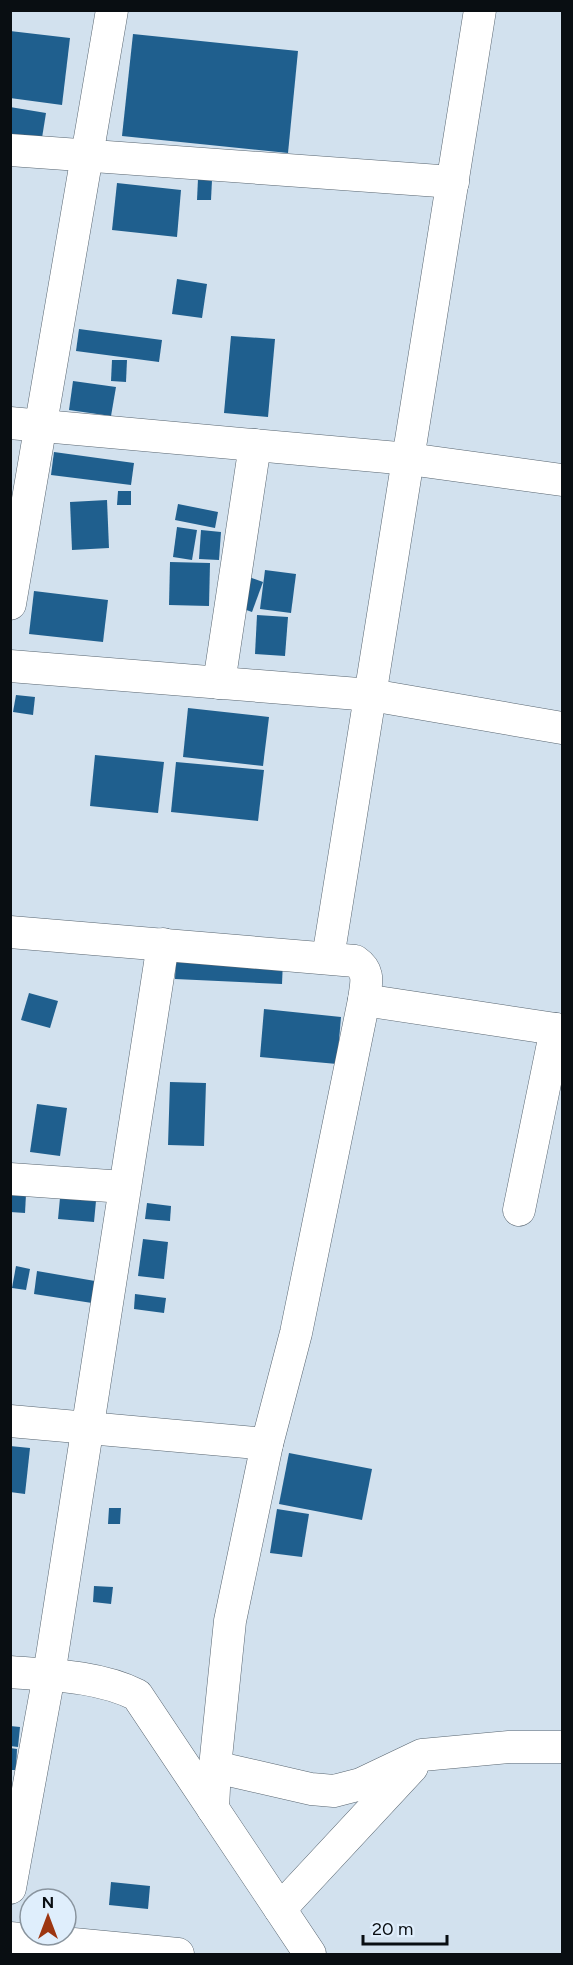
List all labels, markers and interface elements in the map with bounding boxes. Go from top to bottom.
north arrow [18,1887,78,1947]
text: N [42,1893,54,1912]
scale bar [363,1908,447,1946]
text: 20 m [372,1918,413,1940]

